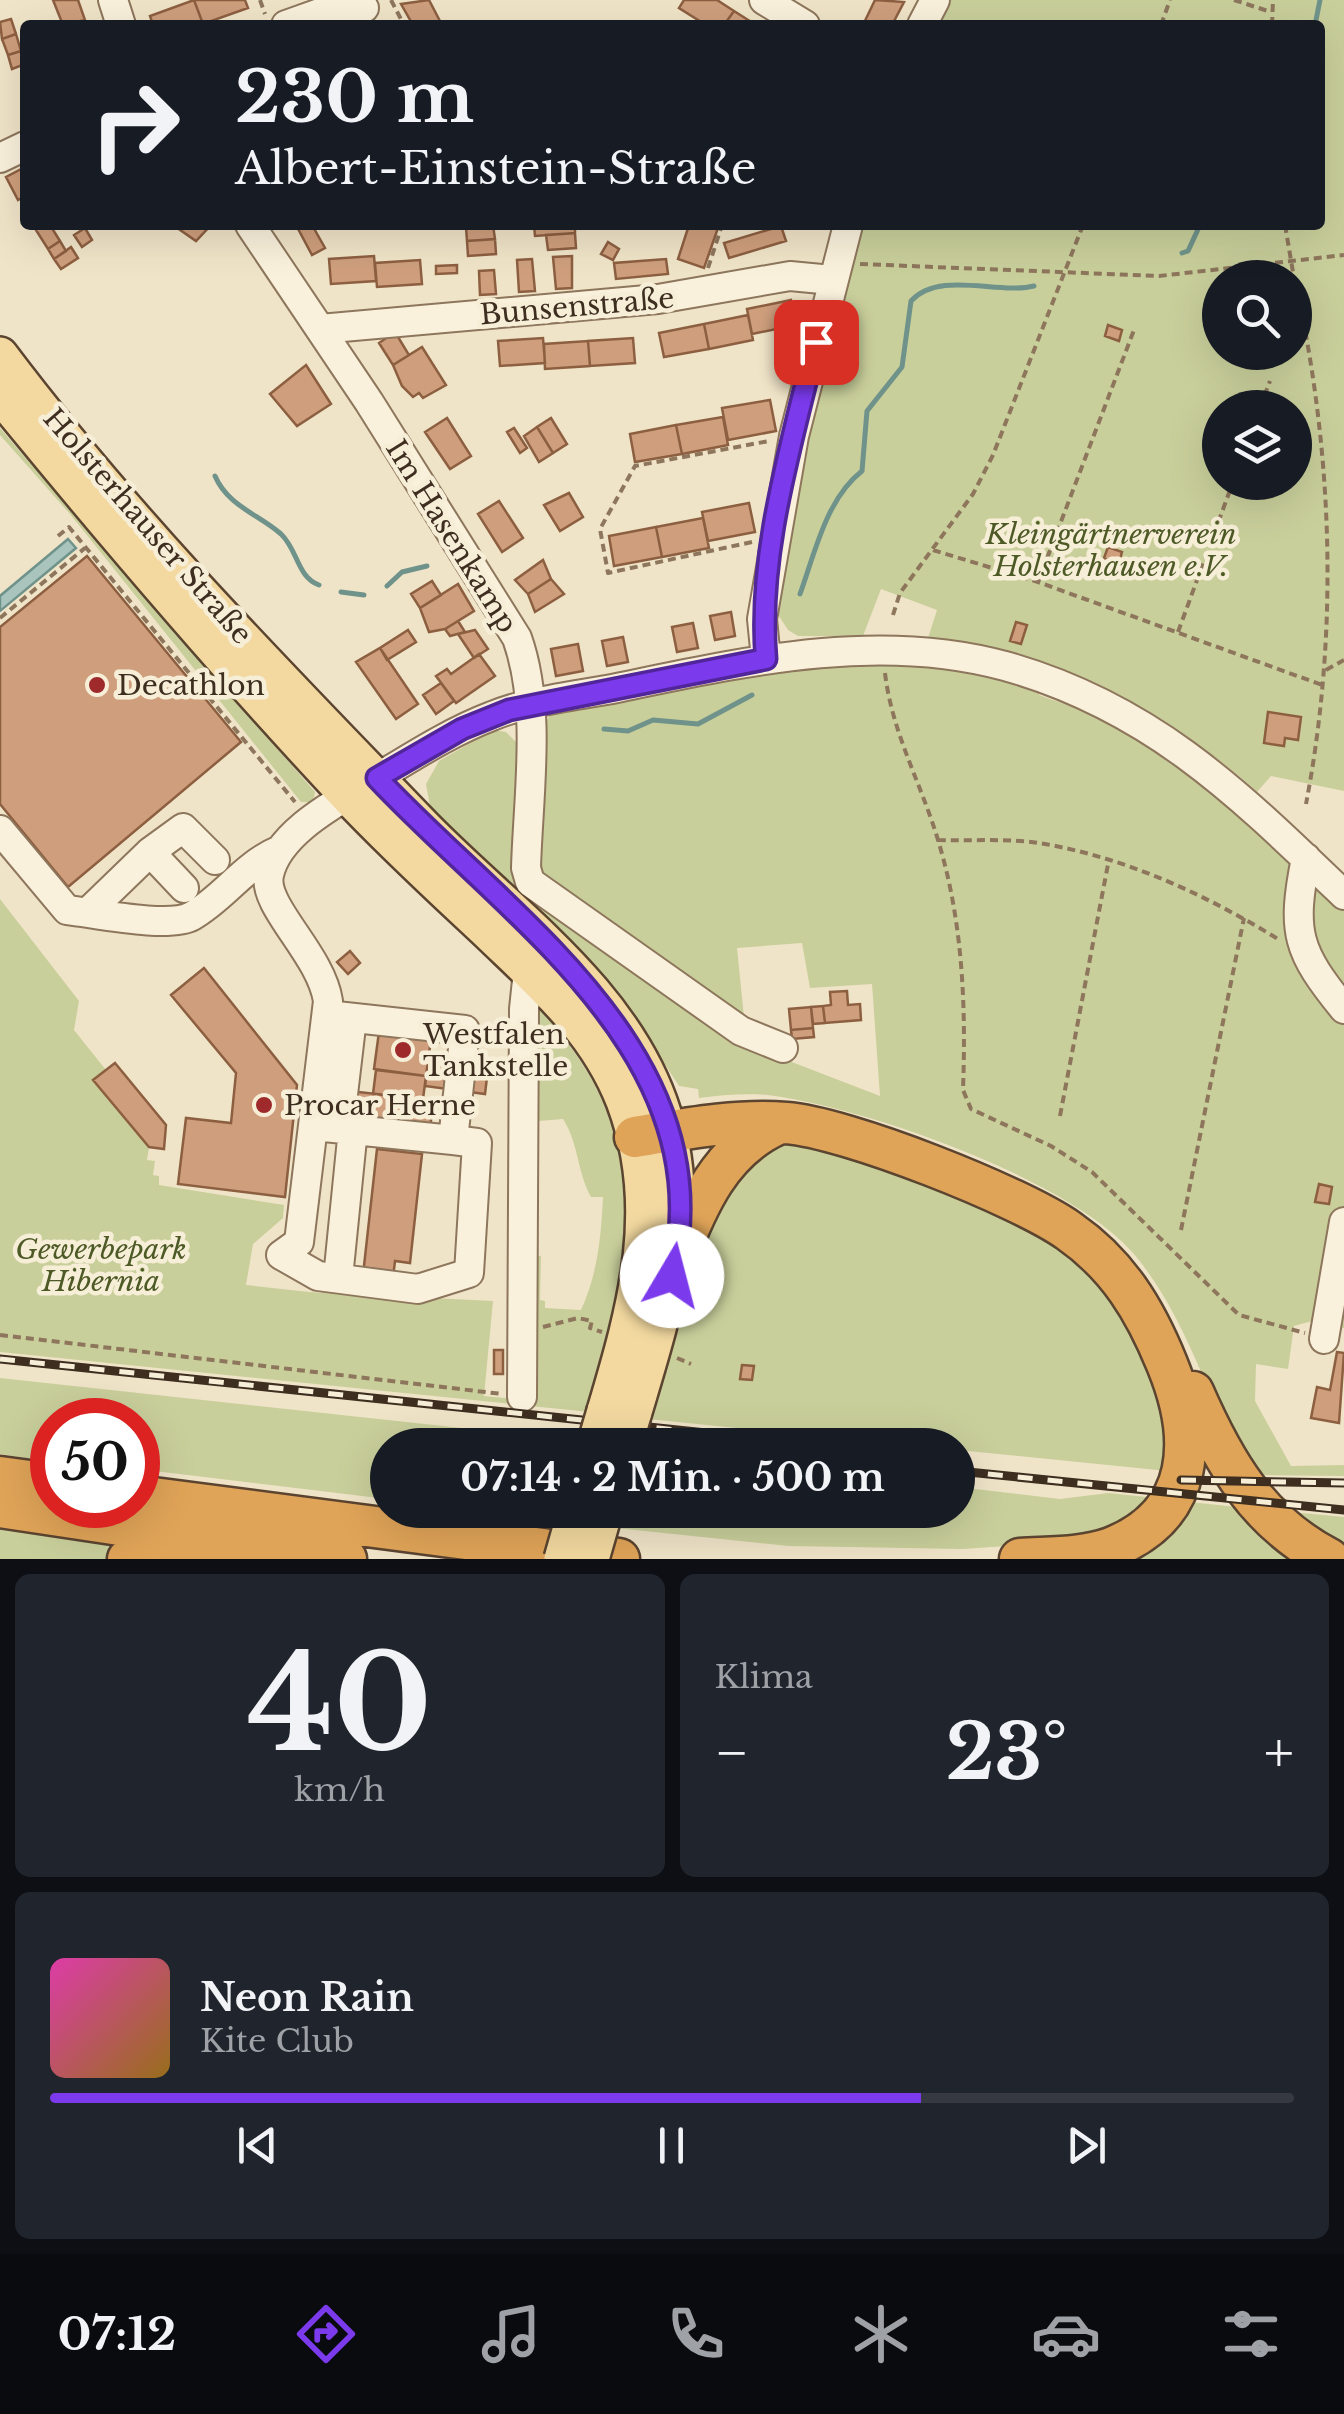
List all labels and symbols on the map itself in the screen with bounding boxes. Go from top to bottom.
street label: Bunsenstraße [478,281,676,332]
pin [774,300,859,385]
street label: Holsterhauser Straße [36,401,259,651]
street label: Im Hasenkamp [378,433,525,639]
park label: Kleingärtnerverein Holsterhausen e.V. [984,517,1237,584]
place label: Decathlon [117,668,265,703]
marker: Decathlon [86,674,108,696]
place label: Westfalen Tankstelle [422,1017,568,1084]
marker: Westfalen Tankstelle [392,1039,414,1061]
place label: Procar Herne [284,1088,476,1123]
marker: Procar Herne [253,1094,275,1116]
position arrow [620,1224,724,1328]
park label: Gewerbepark Hibernia [15,1232,187,1299]
speed limit sign: 50 [30,1398,160,1528]

